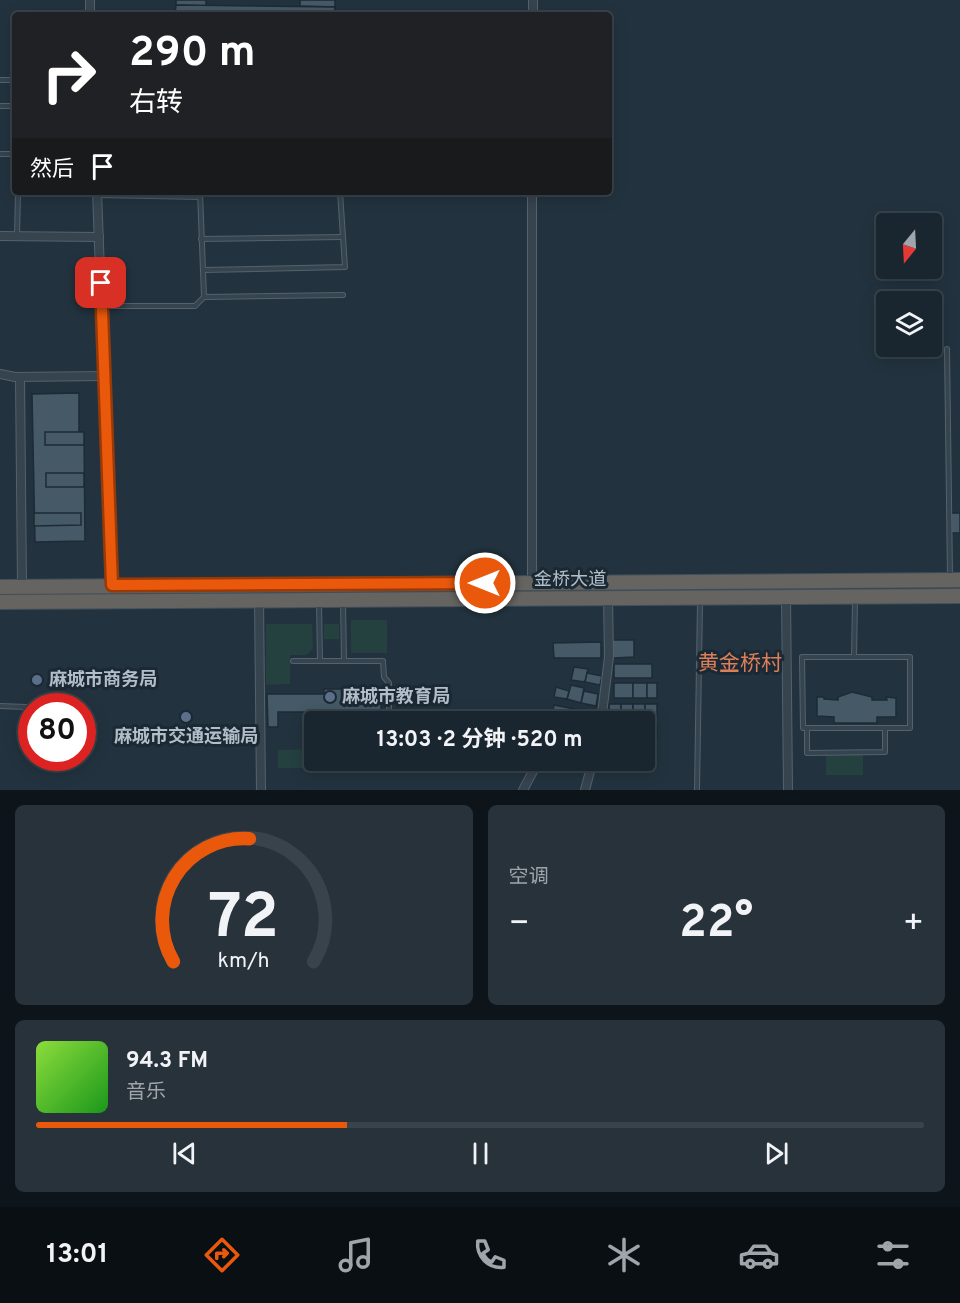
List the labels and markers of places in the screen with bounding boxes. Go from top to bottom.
pin [75,257,126,308]
place label: 麻城市商务局 [49,669,157,692]
marker: 麻城市商务局 [30,673,44,687]
place label: 麻城市教育局 [342,686,450,709]
marker: 麻城市教育局 [323,690,337,704]
marker: 麻城市交通运输局 [179,710,193,724]
place label: 麻城市交通运输局 [114,726,258,749]

